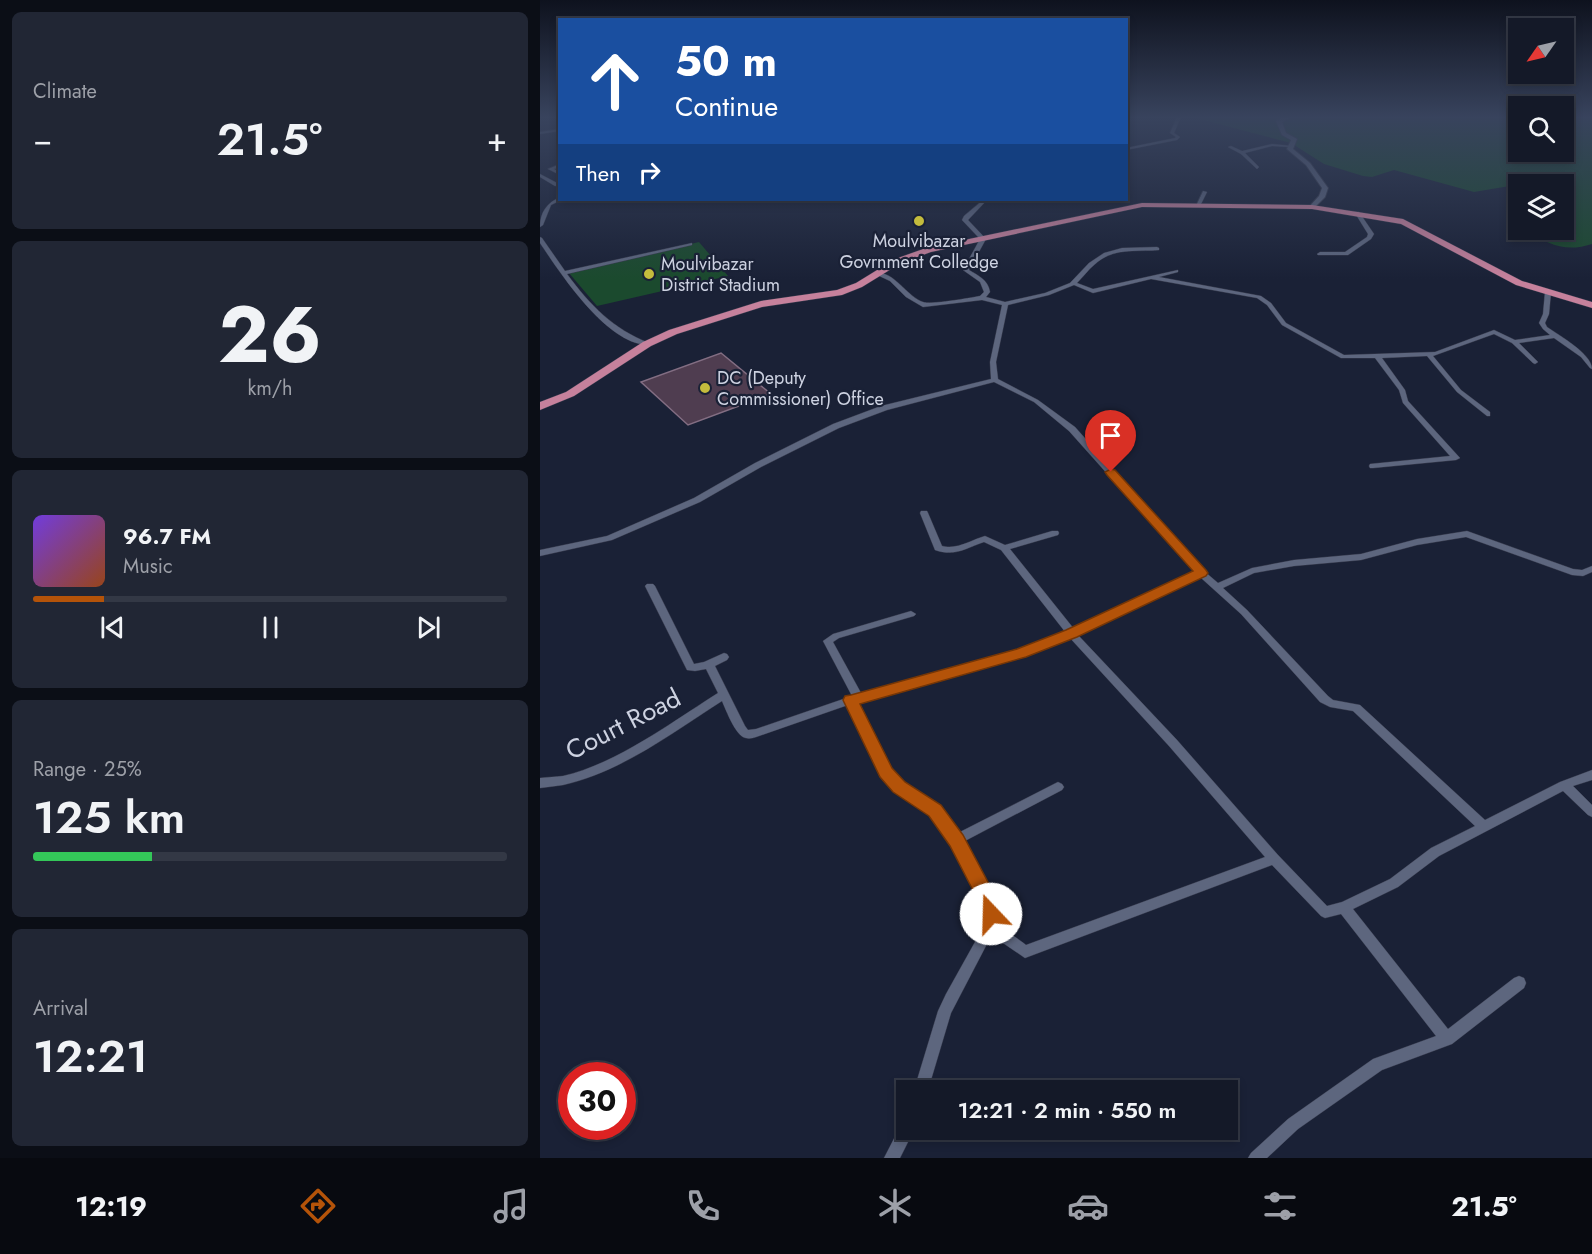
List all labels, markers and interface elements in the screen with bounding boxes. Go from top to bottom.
north arrow [1508,18,1574,84]
map controls [1508,18,1574,240]
text: 50 m [675,31,777,92]
icon: ahead [576,42,654,120]
text: Climate [33,77,97,106]
text: Continue [675,87,778,126]
button: search [1508,96,1574,162]
text: 21.5° [217,107,322,172]
text: − [33,116,52,163]
text: + [487,116,507,163]
icon: right [633,156,666,189]
text: Then [576,157,621,189]
button: layers [1508,174,1574,240]
marker: Moulvibazar Govrnment Colledge [912,214,926,228]
place label: Moulvibazar Govrnment Colledge [839,228,999,275]
place label: Moulvibazar District Stadium [661,251,780,298]
marker: Moulvibazar District Stadium [642,267,656,281]
text: 26 [218,279,322,391]
place label: DC (Deputy Commissioner) Office [717,365,884,412]
text: km/h [247,374,293,403]
marker: DC (Deputy Commissioner) Office [698,381,712,395]
pin [1085,410,1136,472]
icon: arrive [1094,419,1127,452]
text: 96.7 FM [123,520,211,552]
text: Music [123,552,173,581]
icon: previous [96,611,129,644]
icon: pause [254,611,287,644]
icon: next [412,611,445,644]
street label: Court Road [559,679,687,769]
text: Range · 25% [33,755,142,784]
text: 125 km [33,785,185,850]
position arrow [959,882,1023,946]
text: Arrival [33,994,88,1023]
text: 12:21 [33,1024,148,1089]
speed limit sign: 30 [558,1062,636,1140]
text: 12:21 · 2 min · 550 m [958,1094,1176,1126]
icon: directions [297,1185,339,1227]
icon: music [490,1185,532,1227]
icon: phone [682,1185,724,1227]
icon: climate [874,1185,916,1227]
icon: car [1067,1185,1109,1227]
icon: filters [1259,1185,1301,1227]
text: 12:19 [75,1187,147,1226]
text: 21.5° [1451,1187,1517,1226]

